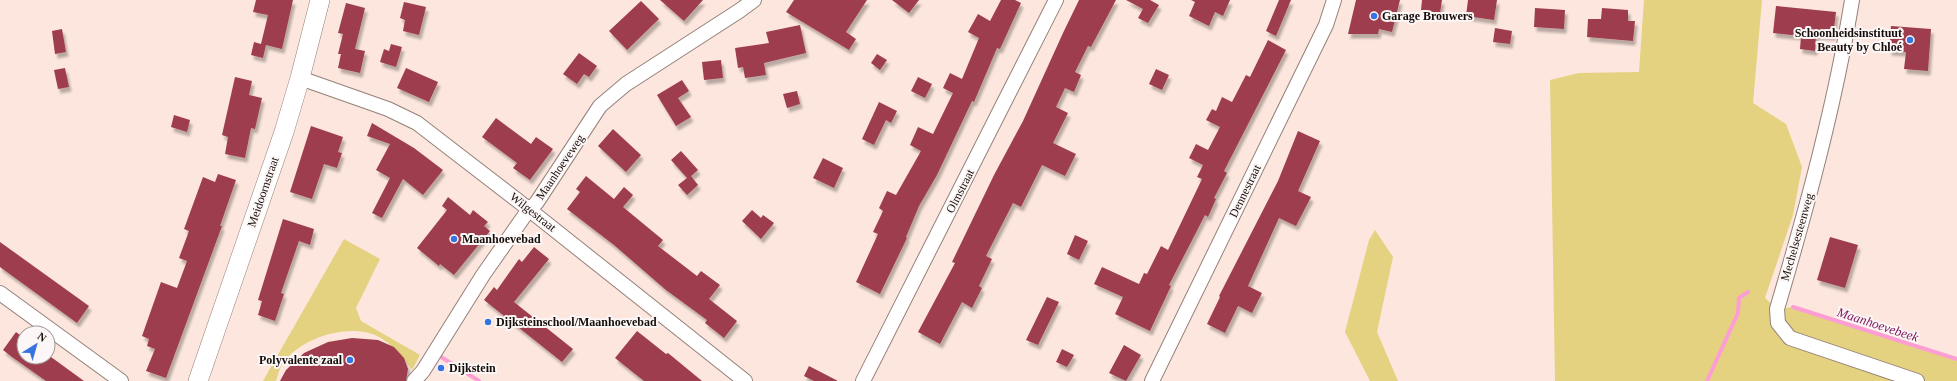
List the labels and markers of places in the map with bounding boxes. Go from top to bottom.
place label: Garage Brouwers [1382,9,1473,23]
marker: Garage Brouwers [1369,11,1379,21]
place label: Schoonheidsinstituut Beauty by Chloé [1795,26,1903,54]
marker: Schoonheidsinstituut Beauty by Chloé [1905,35,1915,45]
place label: Maanhoevebad [462,232,541,246]
marker: Maanhoevebad [449,234,459,244]
place label: Dijksteinschool/Maanhoevebad [496,315,657,329]
marker: Dijksteinschool/Maanhoevebad [483,317,493,327]
place label: Polyvalente zaal [259,353,343,367]
marker: Polyvalente zaal [345,355,355,365]
place label: Dijkstein [449,361,496,375]
marker: Dijkstein [436,363,446,373]

